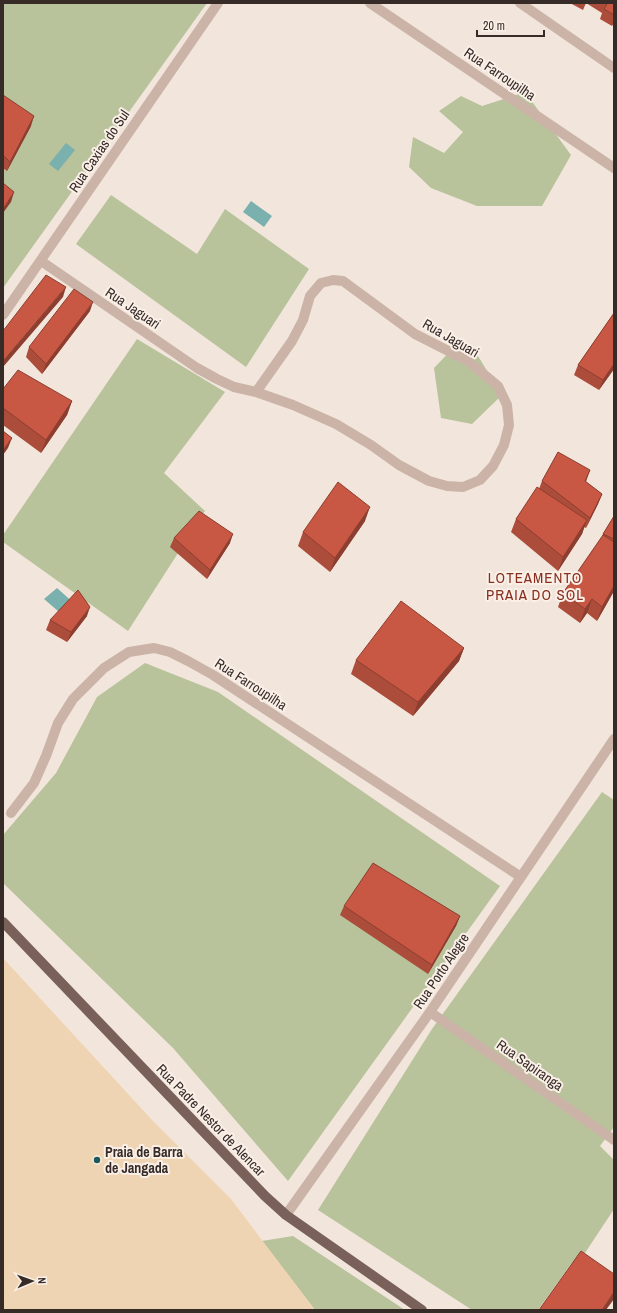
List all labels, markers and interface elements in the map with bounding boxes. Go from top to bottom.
scale bar [477,12,544,38]
text: 20 m [483,18,505,34]
street label: Rua Farroupilha [461,44,540,105]
street label: Rua Caxias do Sul [65,106,133,196]
street label: Rua Jaguari [102,283,164,333]
street label: Rua Jaguari [419,315,483,361]
district label: LOTEAMENTO PRAIA DO SOL [486,567,584,605]
street label: Rua Farroupilha [212,654,291,714]
street label: Rua Porto Alegre [409,930,473,1012]
street label: Rua Sapiranga [493,1035,567,1095]
street label: Rua Padre Nestor de Alencar [153,1060,269,1180]
place label: Praia de Barra de Jangada [105,1143,183,1177]
marker: Praia de Barra de Jangada [92,1155,102,1165]
north arrow [12,1261,52,1301]
text: N [35,1277,49,1284]

